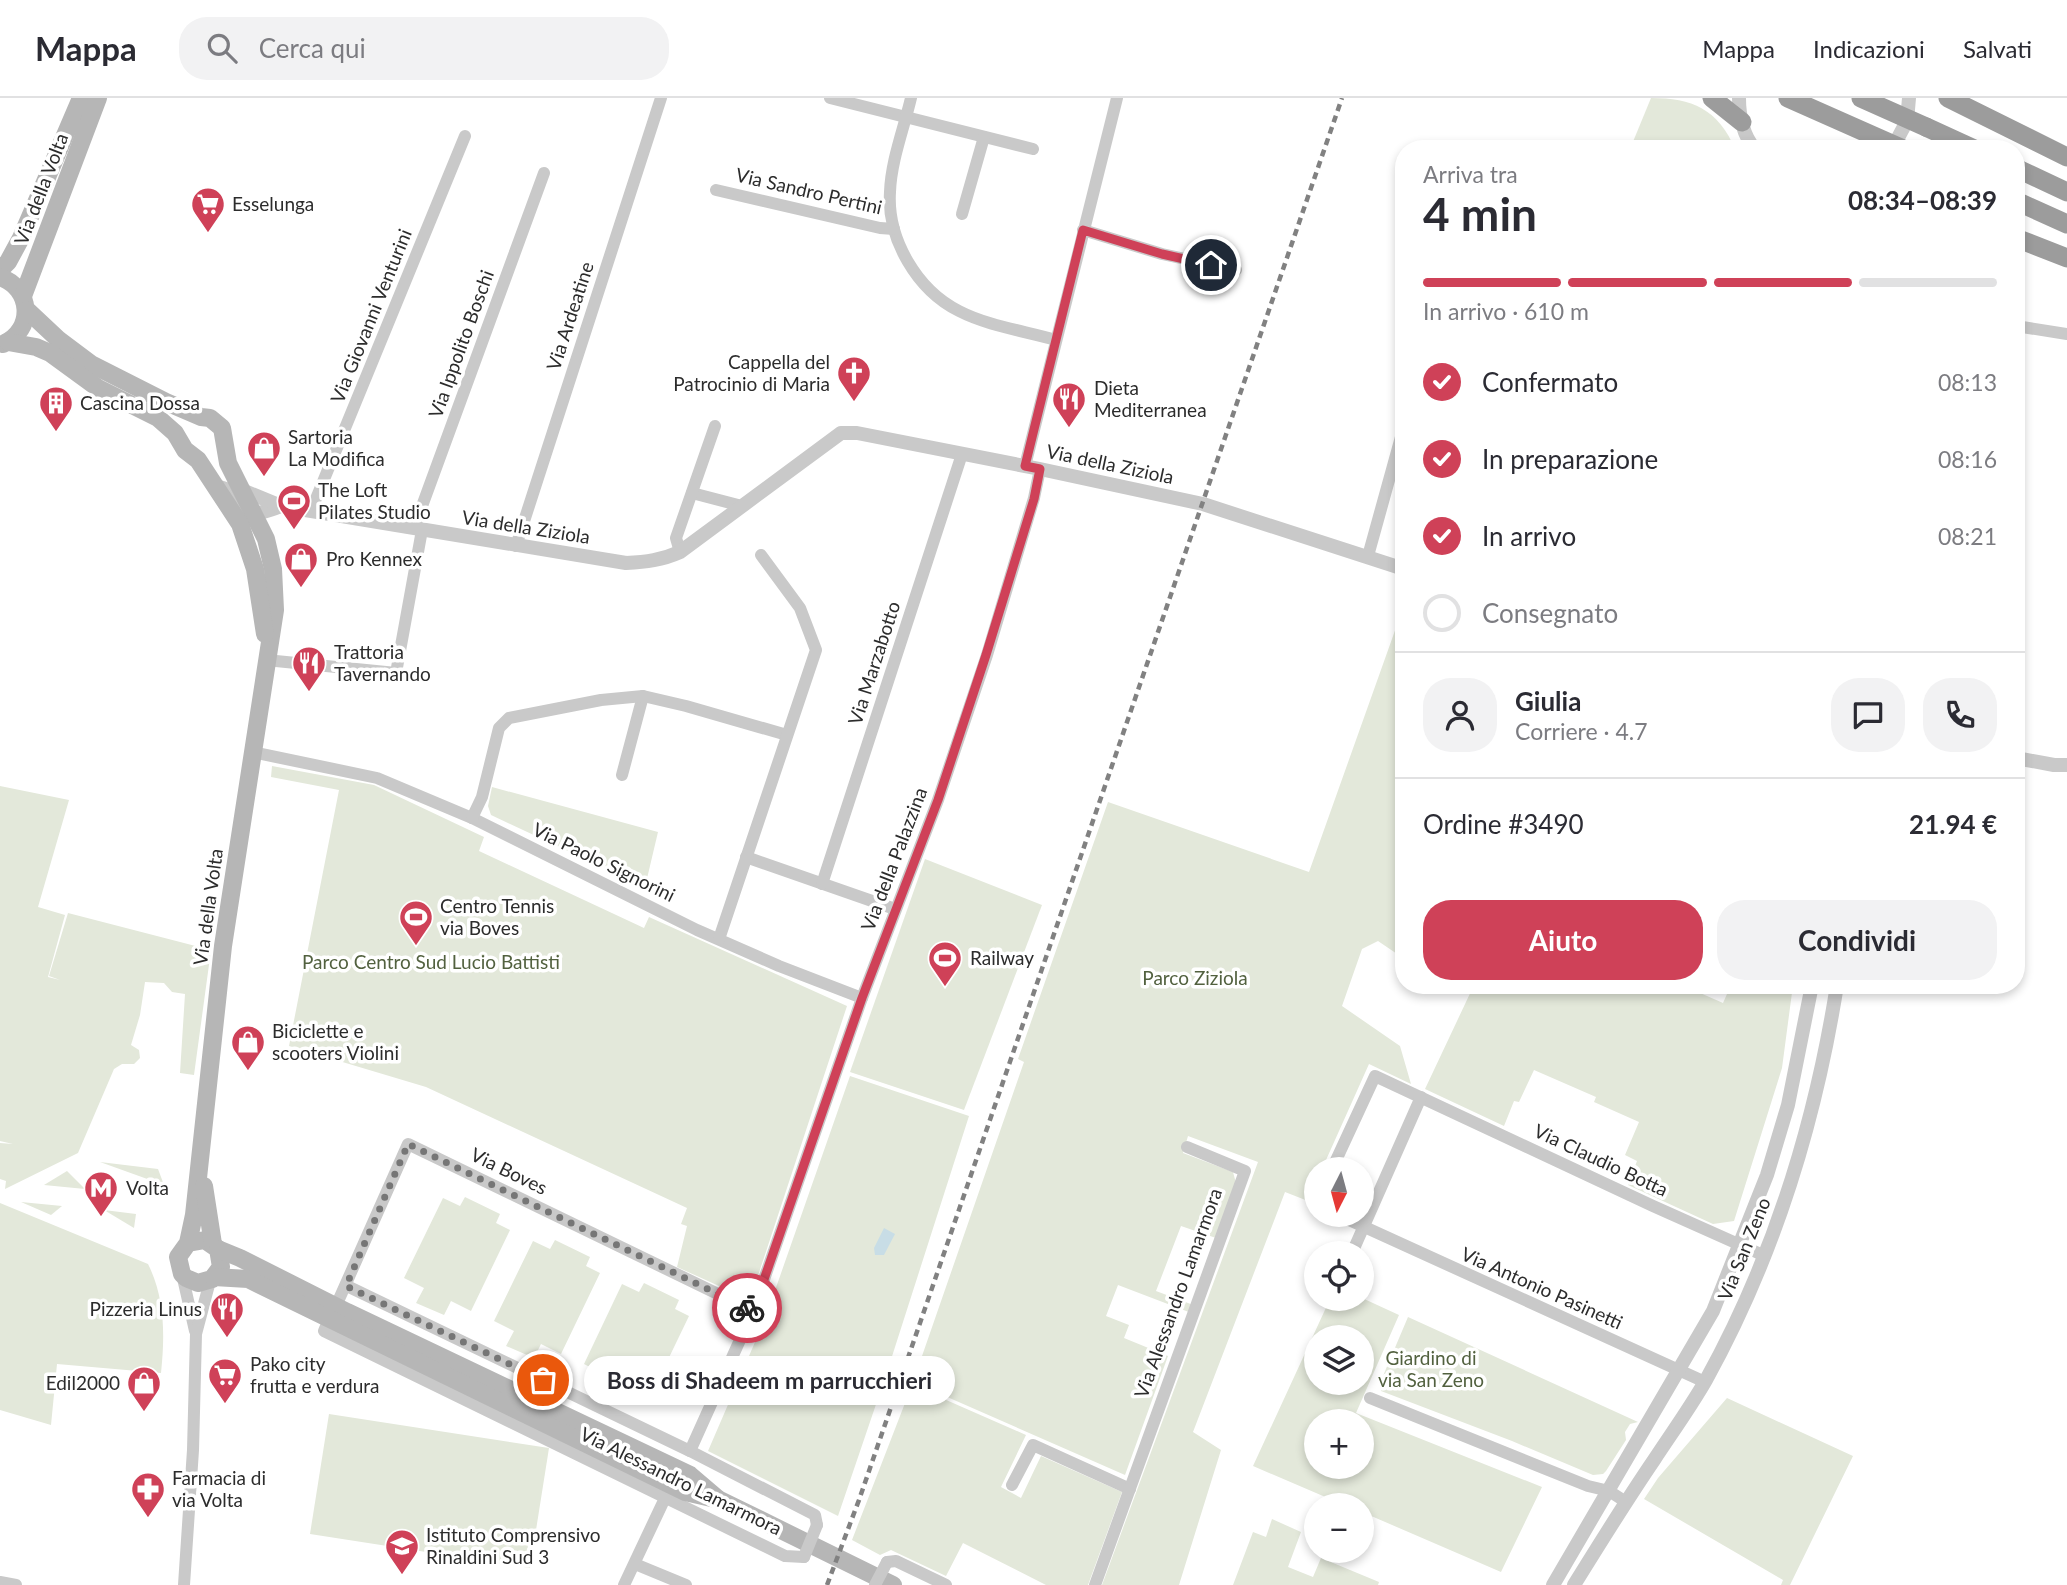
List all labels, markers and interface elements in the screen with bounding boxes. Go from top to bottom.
search box [179,17,669,80]
text: Mappa [35,28,137,68]
icon: search [203,29,241,67]
text: Cerca qui [259,32,366,64]
text: Mappa [1702,34,1775,63]
text: Indicazioni [1813,34,1925,63]
text: Salvati [1963,34,2032,63]
street label: Via della Volta [9,130,72,248]
text: Arriva tra [1423,160,1518,188]
street label: Via Sandro Pertini [734,162,885,219]
text: 08:34–08:39 [1848,184,1997,216]
supermarket icon: Esselunga [189,185,227,234]
text: 4 min [1423,186,1537,241]
place label: Esselunga [232,192,314,215]
street label: Via Giovanni Venturini [325,225,416,406]
pin [1181,235,1241,295]
icon: home [1192,246,1230,284]
street label: Via Ardeatine [541,259,598,373]
street label: Via Ippolito Boschi [423,267,498,421]
text: In arrivo · 610 m [1423,297,1589,325]
place label: Cappella del Patrocinio di Maria [673,350,830,395]
church icon: Cappella del Patrocinio di Maria [835,354,873,403]
icon: check [1423,363,1461,401]
text: Confermato [1482,366,1618,398]
text: 08:13 [1938,368,1997,396]
place label: Dieta Mediterranea [1094,376,1207,421]
restaurant icon: Dieta Mediterranea [1050,380,1088,429]
building icon: Cascina Dossa [37,384,75,433]
place label: Cascina Dossa [80,391,200,414]
place label: Sartoria La Modifica [288,425,385,470]
shop icon: Sartoria La Modifica [245,429,283,478]
street label: Via della Ziziola [1044,439,1176,488]
icon: check [1423,440,1461,478]
text: In preparazione [1482,443,1658,475]
text: 08:16 [1938,445,1997,473]
place label: The Loft Pilates Studio [318,478,431,523]
sports icon: The Loft Pilates Studio [275,482,313,531]
street label: Via della Ziziola [460,505,592,548]
icon: check [1423,517,1461,555]
text: In arrivo [1482,520,1576,552]
text: 08:21 [1938,522,1997,550]
shop icon: Pro Kennex [282,540,320,589]
place label: Pro Kennex [326,547,422,570]
text: Consegnato [1482,597,1618,629]
street label: Via Marzabotto [843,598,904,727]
place label: Trattoria Tavernando [334,640,431,685]
restaurant icon: Trattoria Tavernando [290,644,328,693]
button: person [1423,678,1497,752]
button: chat [1831,678,1905,752]
button: phone [1923,678,1997,752]
text: Giulia [1515,685,1581,717]
text: Corriere · 4.7 [1515,717,1648,745]
street label: Via della Palazzina [856,784,931,934]
text: Ordine #3490 [1423,808,1584,840]
text: 21.94 € [1909,808,1997,840]
street label: Via Paolo Signorini [529,817,679,906]
street label: Via della Volta [188,847,227,967]
place label: Centro Tennis via Boves [440,894,554,939]
sports icon: Centro Tennis via Boves [397,898,435,947]
button: Aiuto [1423,900,1703,980]
button: Condividi [1717,900,1997,980]
sports icon: Railway [926,939,964,988]
place label: Railway [970,946,1034,969]
park label: Parco Centro Sud Lucio Battisti [302,950,560,973]
park label: Parco Ziziola [1142,966,1248,989]
place label: Biciclette e scooters Violini [272,1019,399,1064]
shop icon: Biciclette e scooters Violini [229,1023,267,1072]
street label: Via Claudio Botta [1531,1118,1672,1201]
street label: Via Boves [467,1142,551,1199]
north arrow [1304,1157,1374,1227]
map controls [1304,1157,1374,1563]
metro station icon: Volta [82,1169,120,1218]
place label: Volta [126,1176,169,1199]
street label: Via Alessandro Lamarmora [1129,1185,1226,1401]
street label: Via San Zeno [1712,1194,1775,1304]
button: locate [1304,1241,1374,1311]
street label: Via Antonio Pasinetti [1458,1242,1627,1333]
courier [712,1273,782,1343]
icon: bike [728,1289,766,1327]
restaurant icon: Pizzeria Linus [208,1290,246,1339]
place label: Pizzeria Linus [90,1297,202,1320]
button: layers [1304,1325,1374,1395]
park label: Giardino di via San Zeno [1378,1346,1484,1391]
pin [513,1350,573,1410]
place label: Pako city frutta e verdura [250,1352,379,1397]
supermarket icon: Pako city frutta e verdura [206,1356,244,1405]
callout: Boss di Shadeem m parrucchieri [585,1356,956,1404]
icon: bag [524,1361,562,1399]
shop icon: Edil2000 [125,1364,163,1413]
text: Boss di Shadeem m parrucchieri [607,1366,932,1394]
place label: Edil2000 [46,1371,120,1394]
button: + [1304,1409,1374,1479]
street label: Via Alessandro Lamarmora [577,1422,786,1539]
place label: Farmacia di via Volta [172,1466,266,1511]
pharmacy icon: Farmacia di via Volta [129,1470,167,1519]
button: − [1304,1493,1374,1563]
place label: Istituto Comprensivo Rinaldini Sud 3 [426,1523,601,1568]
school or university icon: Istituto Comprensivo Rinaldini Sud 3 [383,1527,421,1576]

